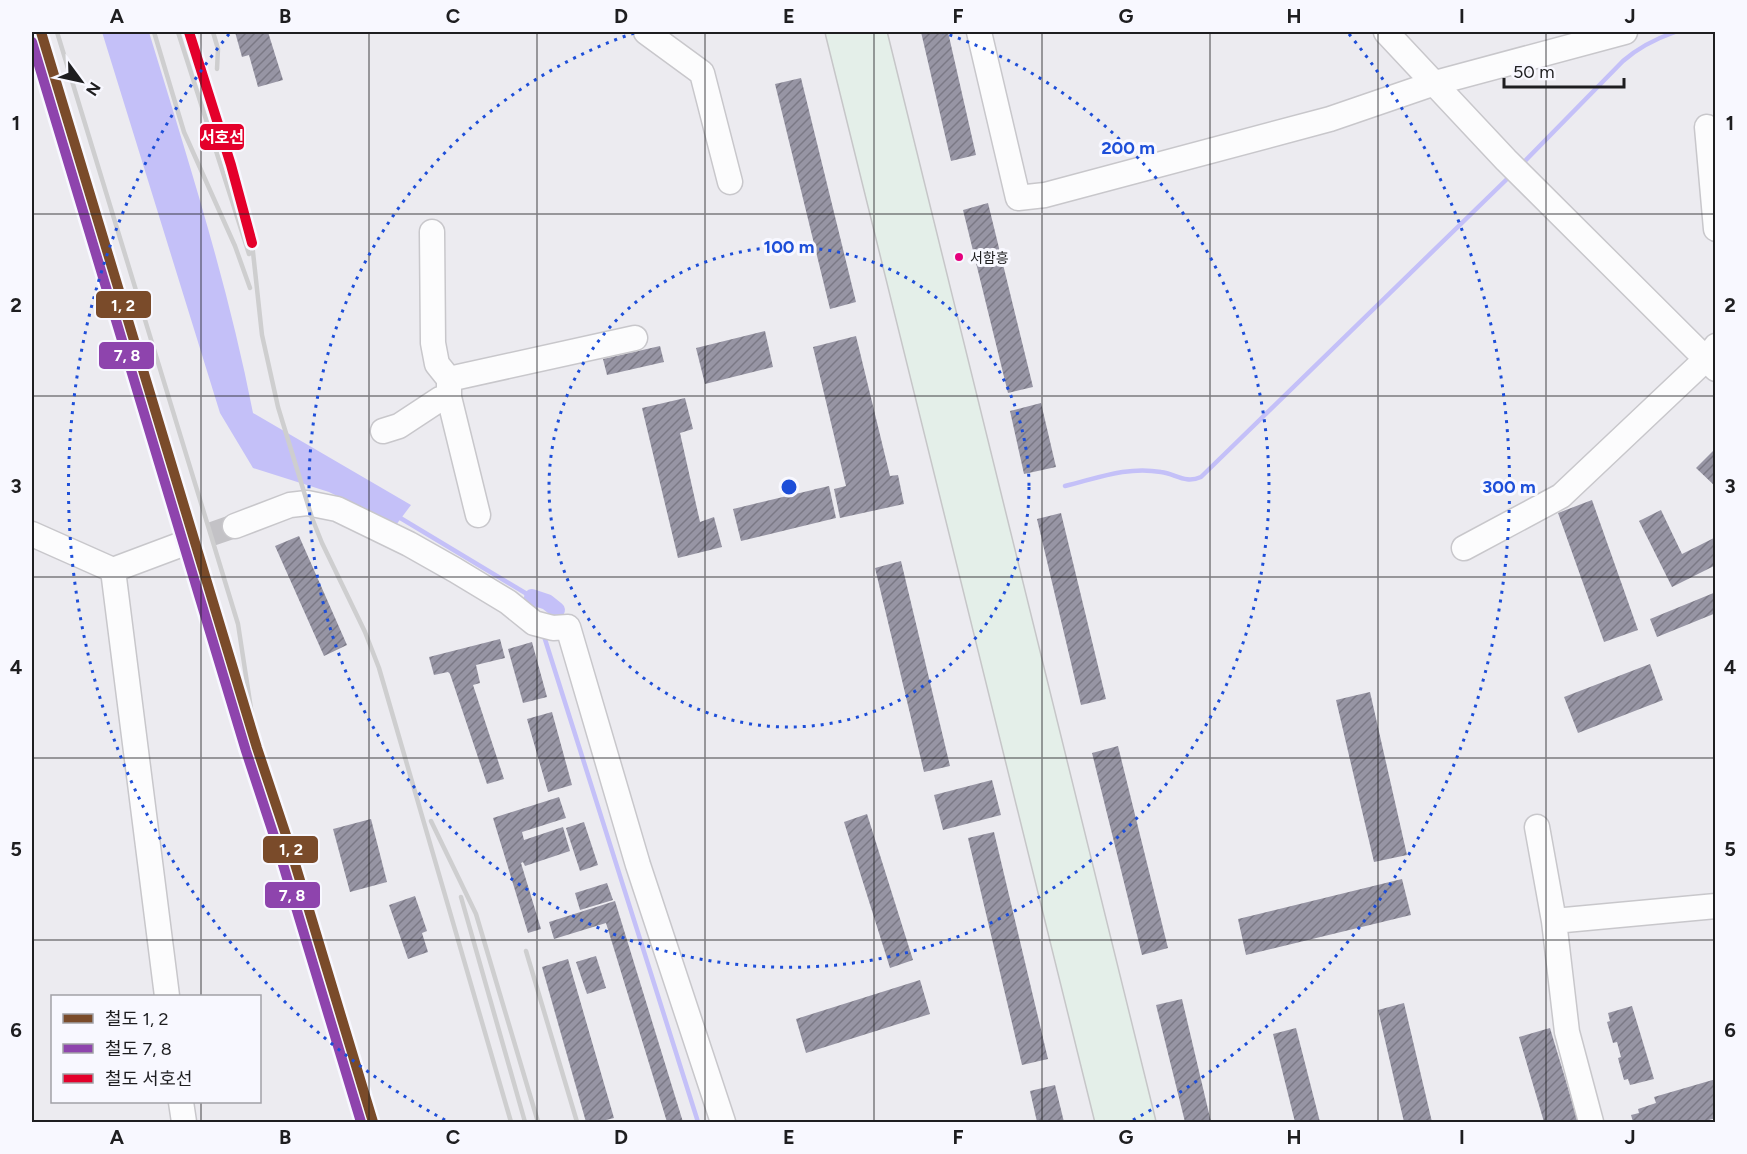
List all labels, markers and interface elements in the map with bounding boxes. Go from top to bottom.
text: A [110,4,125,28]
text: B [279,4,291,28]
text: C [446,4,460,28]
text: D [614,4,628,28]
text: E [783,4,795,28]
text: F [952,4,964,28]
text: G [1119,4,1134,28]
text: H [1287,4,1302,28]
text: I [1459,4,1465,28]
text: J [1624,4,1636,28]
north arrow [51,51,111,111]
scale bar [1504,51,1624,89]
text: 50 m [1513,61,1555,83]
text: N [82,79,104,99]
text: 1 [12,111,20,135]
text: 1 [1726,111,1734,135]
line badge: 서호선 [199,123,245,151]
text: 서호선 [200,128,244,147]
text: 200 m [1101,137,1155,159]
text: 100 m [764,236,814,258]
place label: 서함흥 [970,250,1009,267]
marker: 서함흥 [953,251,965,263]
line badge: 1, 2 [95,290,152,319]
text: 2 [10,293,22,317]
text: 2 [1724,293,1736,317]
text: 1, 2 [111,296,135,315]
line badge: 7, 8 [98,341,155,370]
text: 7, 8 [114,346,141,365]
text: 3 [10,474,22,498]
text: 3 [1724,474,1736,498]
text: 300 m [1482,476,1536,498]
centre of rings [779,477,799,497]
text: 4 [10,655,23,679]
text: 4 [1724,655,1737,679]
line badge: 1, 2 [262,835,319,864]
text: 5 [10,837,22,861]
text: 5 [1724,837,1736,861]
text: 1, 2 [279,840,303,859]
line badge: 7, 8 [264,881,321,909]
text: 7, 8 [279,886,306,905]
legend [51,995,261,1103]
text: 철도 1, 2 [105,1008,169,1030]
text: 6 [10,1018,22,1042]
text: 6 [1724,1018,1736,1042]
text: 철도 7, 8 [105,1038,172,1060]
text: 철도 서호선 [105,1068,192,1090]
text: A [110,1125,125,1149]
text: B [279,1125,291,1149]
text: C [446,1125,460,1149]
text: D [614,1125,628,1149]
text: E [783,1125,795,1149]
text: F [952,1125,964,1149]
text: G [1119,1125,1134,1149]
text: H [1287,1125,1302,1149]
text: I [1459,1125,1465,1149]
text: J [1624,1125,1636,1149]

